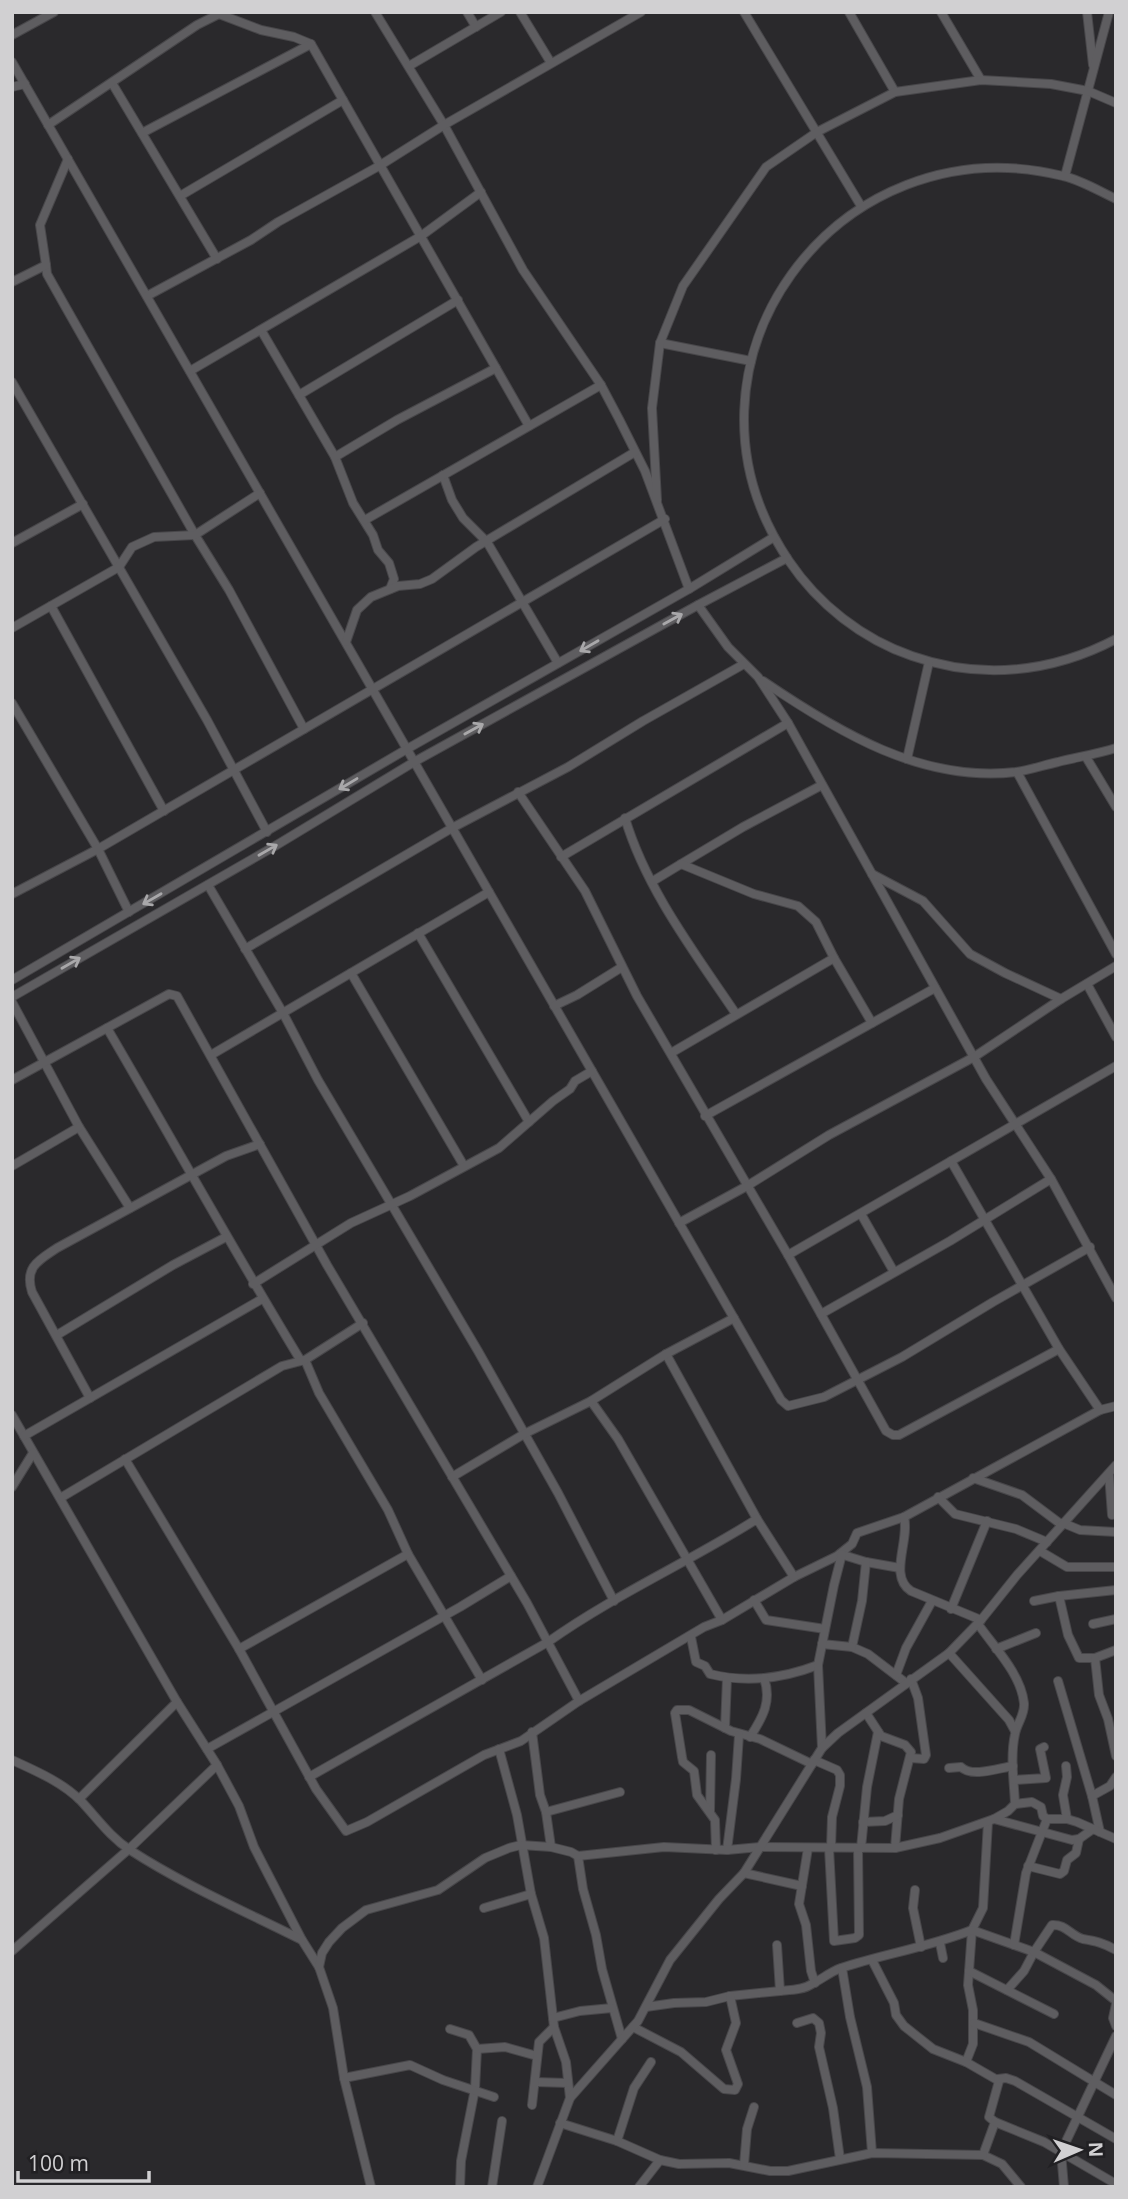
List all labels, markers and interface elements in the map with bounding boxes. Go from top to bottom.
one-way arrow [662,611,683,625]
one-way arrow [579,639,599,653]
one-way arrow [463,722,484,735]
one-way arrow [338,777,358,791]
one-way arrow [258,843,278,857]
one-way arrow [142,892,162,906]
one-way arrow [61,956,81,970]
north arrow [1044,2115,1114,2185]
scale bar [18,2140,149,2184]
text: N [1083,2141,1109,2158]
text: 100 m [28,2149,89,2177]

